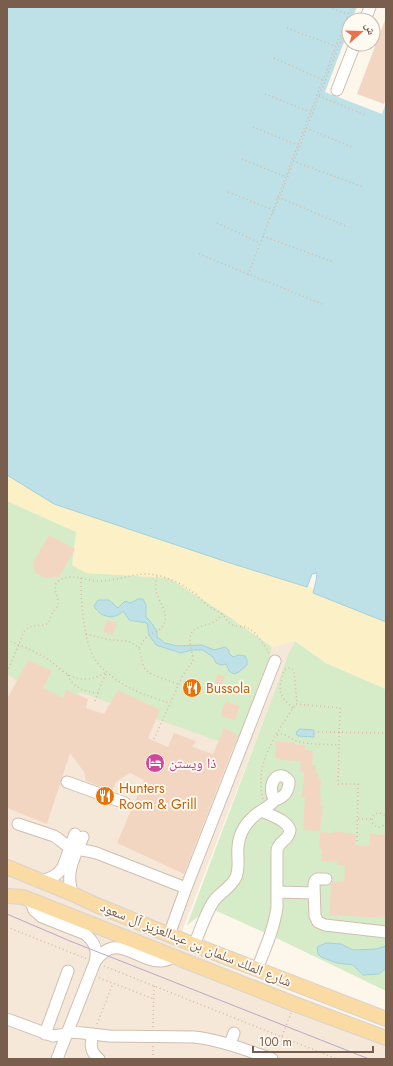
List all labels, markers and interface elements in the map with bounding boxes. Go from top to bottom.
north arrow [341,12,381,52]
text: ش [361,20,380,37]
restaurant icon: Bussola [181,677,203,699]
place label: Bussola [206,678,250,698]
hotel icon: ذا ويستن [144,752,166,774]
place label: ذا ويستن [169,753,216,773]
place label: Hunters Room & Grill [119,778,197,814]
restaurant icon: Hunters Room & Grill [94,785,116,807]
street label: شارع الملك سلمان بن عبدالعزيز آل سعود [97,896,295,992]
scale bar [253,1028,373,1054]
text: 100 m [259,1033,292,1051]

